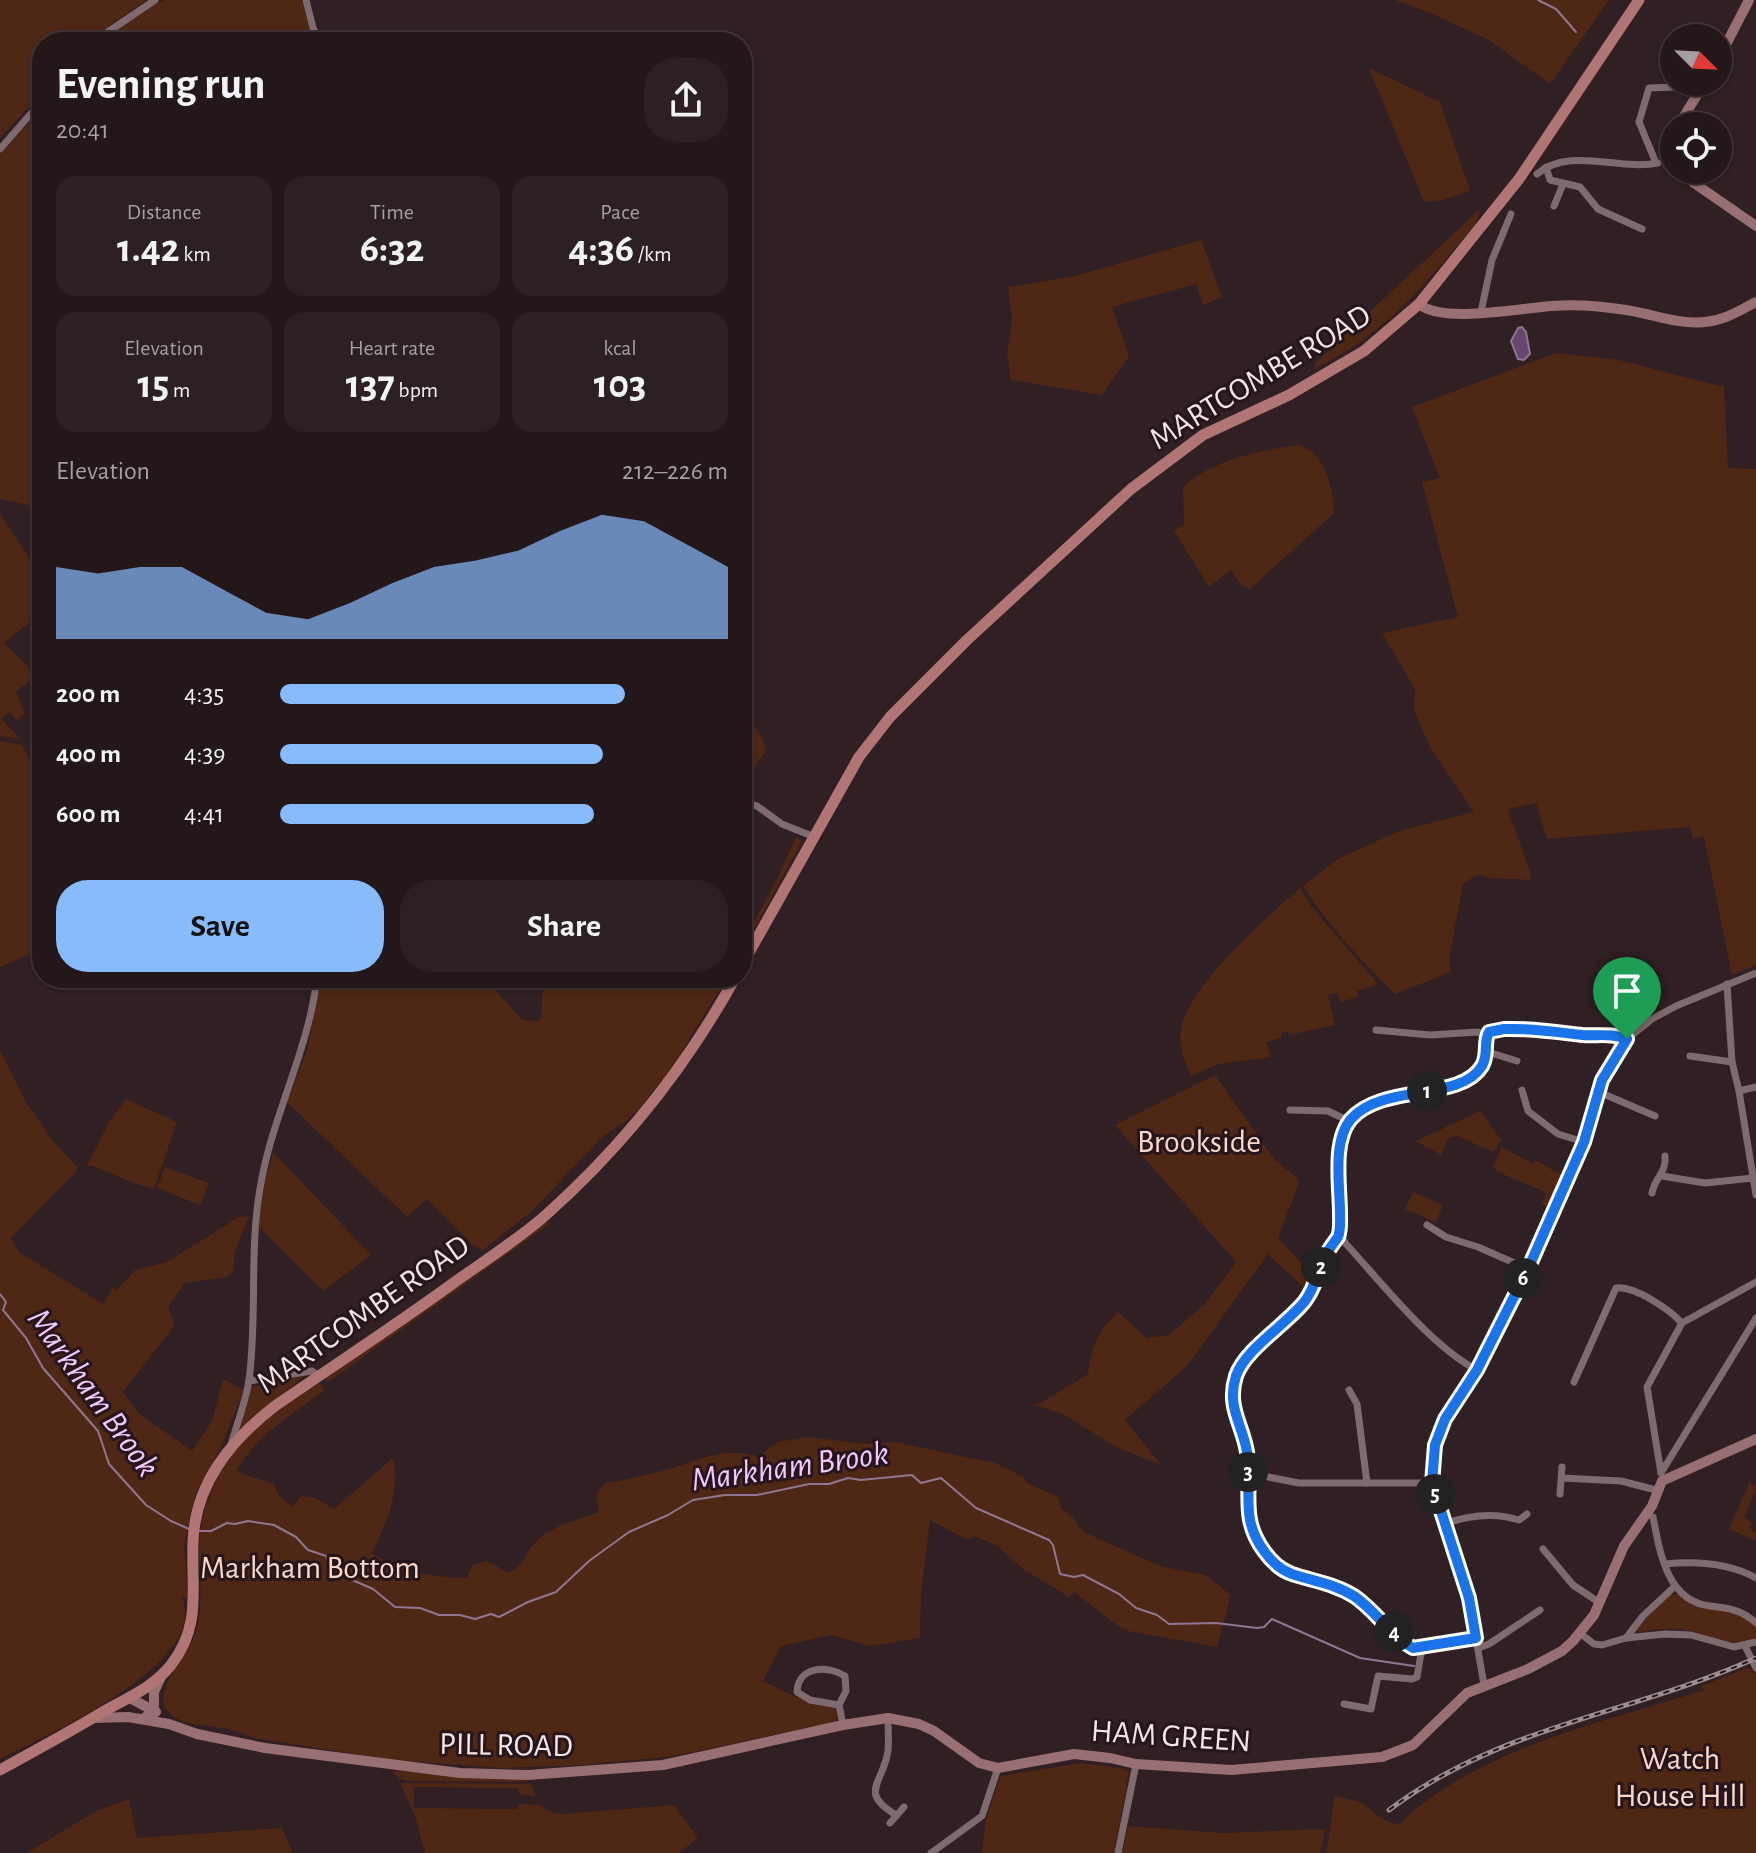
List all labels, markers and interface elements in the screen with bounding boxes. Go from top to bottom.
north arrow [1660,24,1732,96]
map controls [1660,24,1732,184]
button: share [644,58,728,142]
text: Evening run [56,63,265,107]
button: locate [1660,112,1732,184]
text: 20:41 [56,117,109,143]
text: Distance [127,201,201,223]
text: Time [370,201,414,223]
text: Pace [600,201,640,223]
text: 1.42 [117,229,180,269]
text: 6:32 [360,229,424,269]
text: 4:36 [568,229,634,269]
text: km [180,243,211,265]
text: /km [634,243,672,265]
street label: MARTCOMBE ROAD [1144,299,1376,455]
text: Elevation [124,337,204,359]
text: Heart rate [349,337,435,359]
text: kcal [603,337,637,359]
text: 15 [138,365,169,405]
text: 137 [346,365,395,405]
text: 103 [594,365,646,405]
text: m [169,379,190,401]
text: bpm [395,379,438,401]
text: Elevation [56,458,150,484]
text: 212–226 m [622,458,728,484]
text: 200 m [56,681,120,707]
text: 4:35 [184,681,224,707]
text: 400 m [56,741,121,767]
text: 4:39 [184,741,225,767]
text: 600 m [56,801,121,827]
text: 4:41 [184,801,224,827]
button: Save [56,880,384,972]
button: Share [400,880,728,972]
pin [1593,957,1661,1039]
icon: arrive [1605,969,1649,1013]
pin: 1 [1407,1071,1447,1111]
text: 1 [1423,1080,1431,1102]
park label: Brookside [1137,1126,1261,1158]
street label: MARTCOMBE ROAD [251,1229,475,1399]
pin: 2 [1301,1247,1341,1287]
text: 2 [1316,1256,1326,1278]
pin: 6 [1503,1258,1543,1298]
text: 6 [1518,1267,1528,1289]
water label: Markham Brook [21,1303,165,1483]
water label: Markham Brook [689,1436,891,1498]
pin: 3 [1228,1452,1268,1492]
text: 3 [1243,1461,1253,1483]
pin: 5 [1415,1474,1455,1514]
text: 5 [1430,1483,1440,1505]
park label: Markham Bottom [200,1552,420,1584]
pin: 4 [1374,1612,1414,1652]
text: 4 [1388,1621,1400,1643]
street label: HAM GREEN [1090,1714,1252,1758]
street label: PILL ROAD [439,1728,573,1762]
park label: Watch House Hill [1615,1743,1745,1812]

